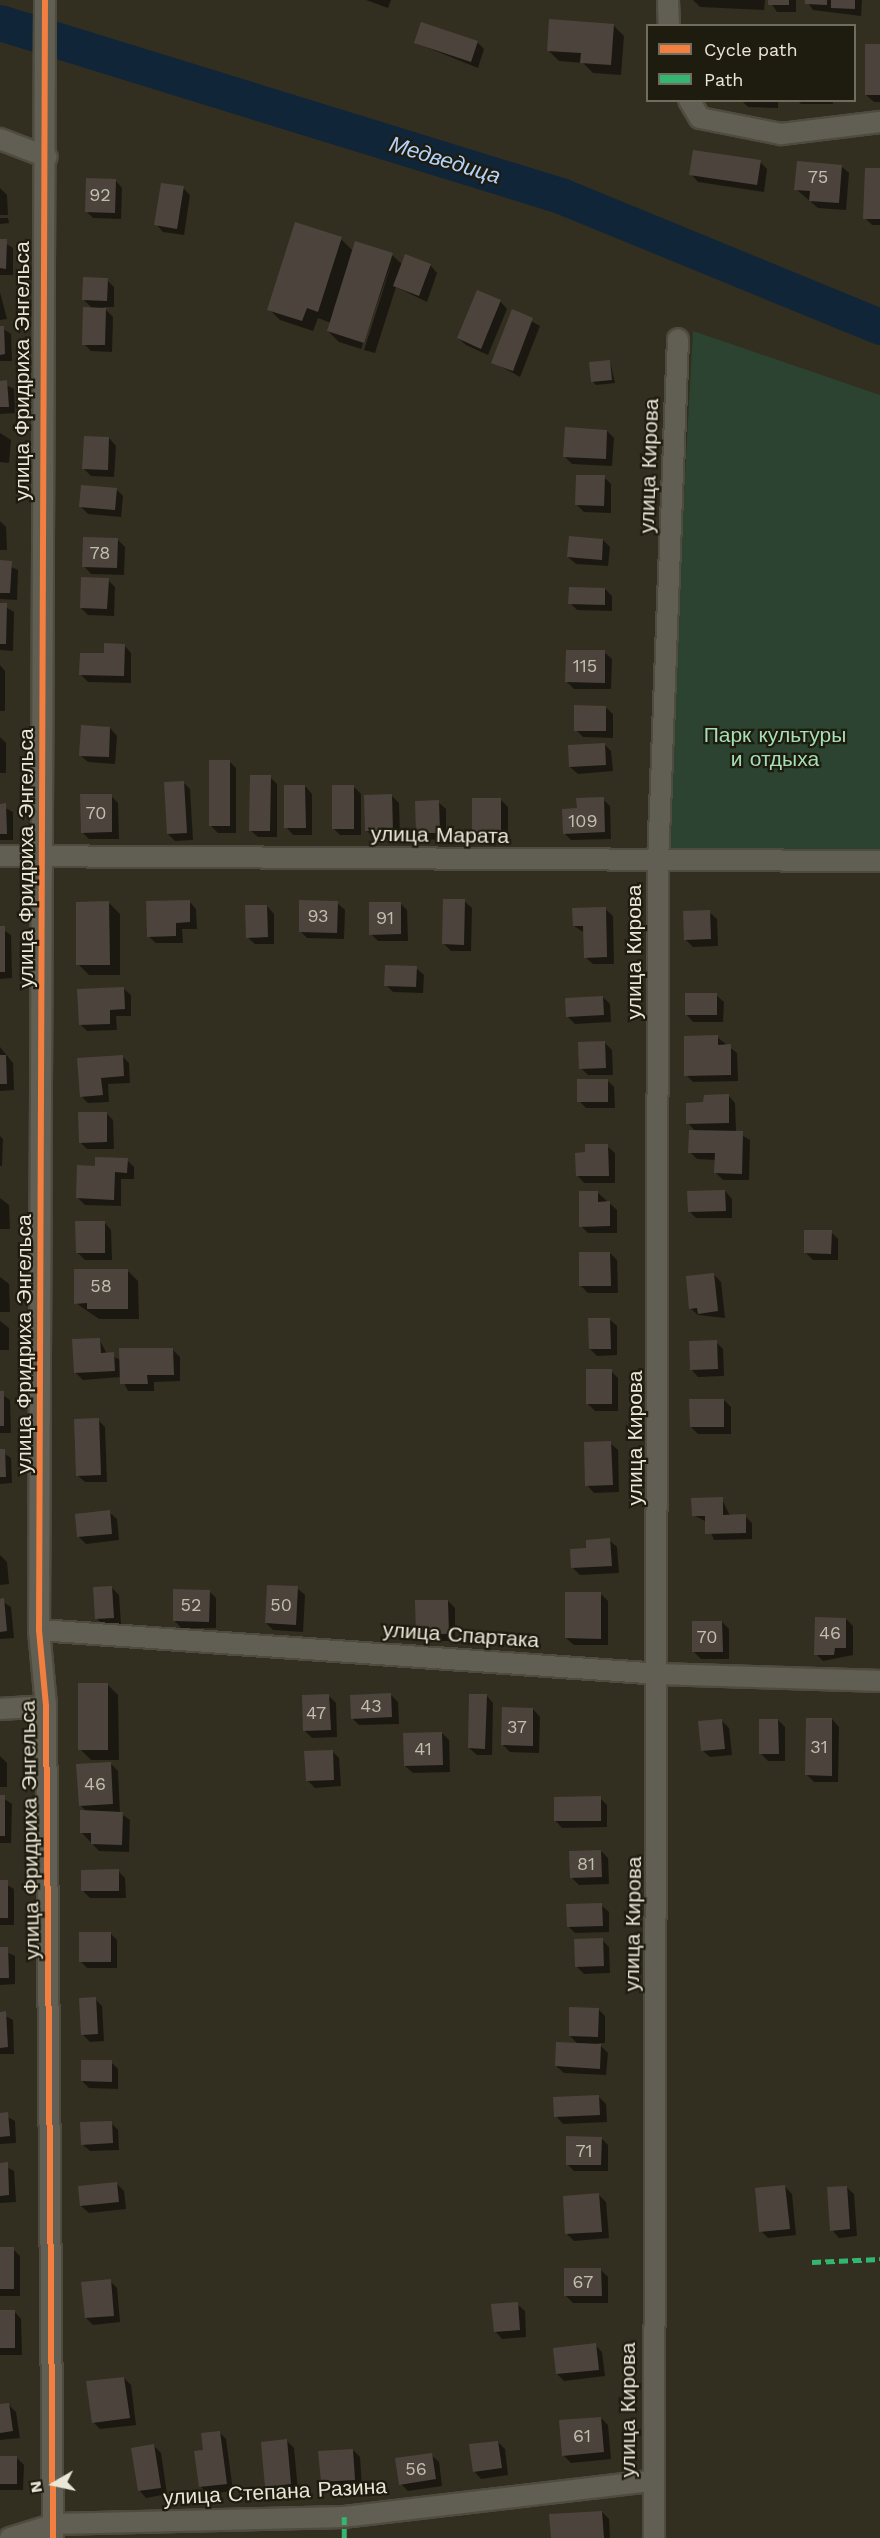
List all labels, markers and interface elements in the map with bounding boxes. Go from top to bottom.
legend [646,24,856,102]
text: Cycle path [704,39,798,60]
text: Path [704,69,744,90]
water label: Медведица [386,131,504,189]
house number: 75 [808,166,828,188]
house number: 92 [89,184,111,206]
street label: улица Фридриха Энгельса [9,241,35,501]
street label: улица Кирова [634,398,664,534]
house number: 78 [90,542,110,564]
house number: 115 [573,655,597,677]
park label: Парк культуры и отдыха [704,722,846,772]
street label: улица Фридриха Энгельса [13,728,39,988]
house number: 70 [86,802,106,824]
house number: 109 [568,810,598,832]
street label: улица Марата [371,821,509,849]
street label: улица Кирова [621,885,647,1019]
house number: 93 [307,905,329,927]
house number: 91 [376,907,394,929]
street label: улица Фридриха Энгельса [11,1214,37,1474]
house number: 58 [90,1275,112,1297]
street label: улица Кирова [622,1371,648,1505]
house number: 52 [181,1594,201,1616]
house number: 50 [270,1594,292,1616]
street label: улица Спартака [382,1617,540,1653]
house number: 46 [819,1622,841,1644]
house number: 70 [697,1626,717,1648]
house number: 43 [360,1695,382,1717]
street label: улица Фридриха Энгельса [15,1700,45,1960]
house number: 47 [306,1702,326,1724]
house number: 37 [507,1716,527,1738]
house number: 31 [810,1736,828,1758]
house number: 41 [414,1738,432,1760]
house number: 46 [84,1773,106,1795]
house number: 81 [577,1853,595,1875]
street label: улица Кирова [619,1856,647,1992]
house number: 71 [575,2140,593,2162]
house number: 67 [573,2271,593,2293]
street label: улица Кирова [615,2343,641,2477]
house number: 61 [573,2425,591,2447]
north arrow [24,2454,84,2514]
house number: 56 [405,2458,427,2480]
street label: улица Степана Разина [162,2474,388,2510]
text: N [25,2480,46,2494]

